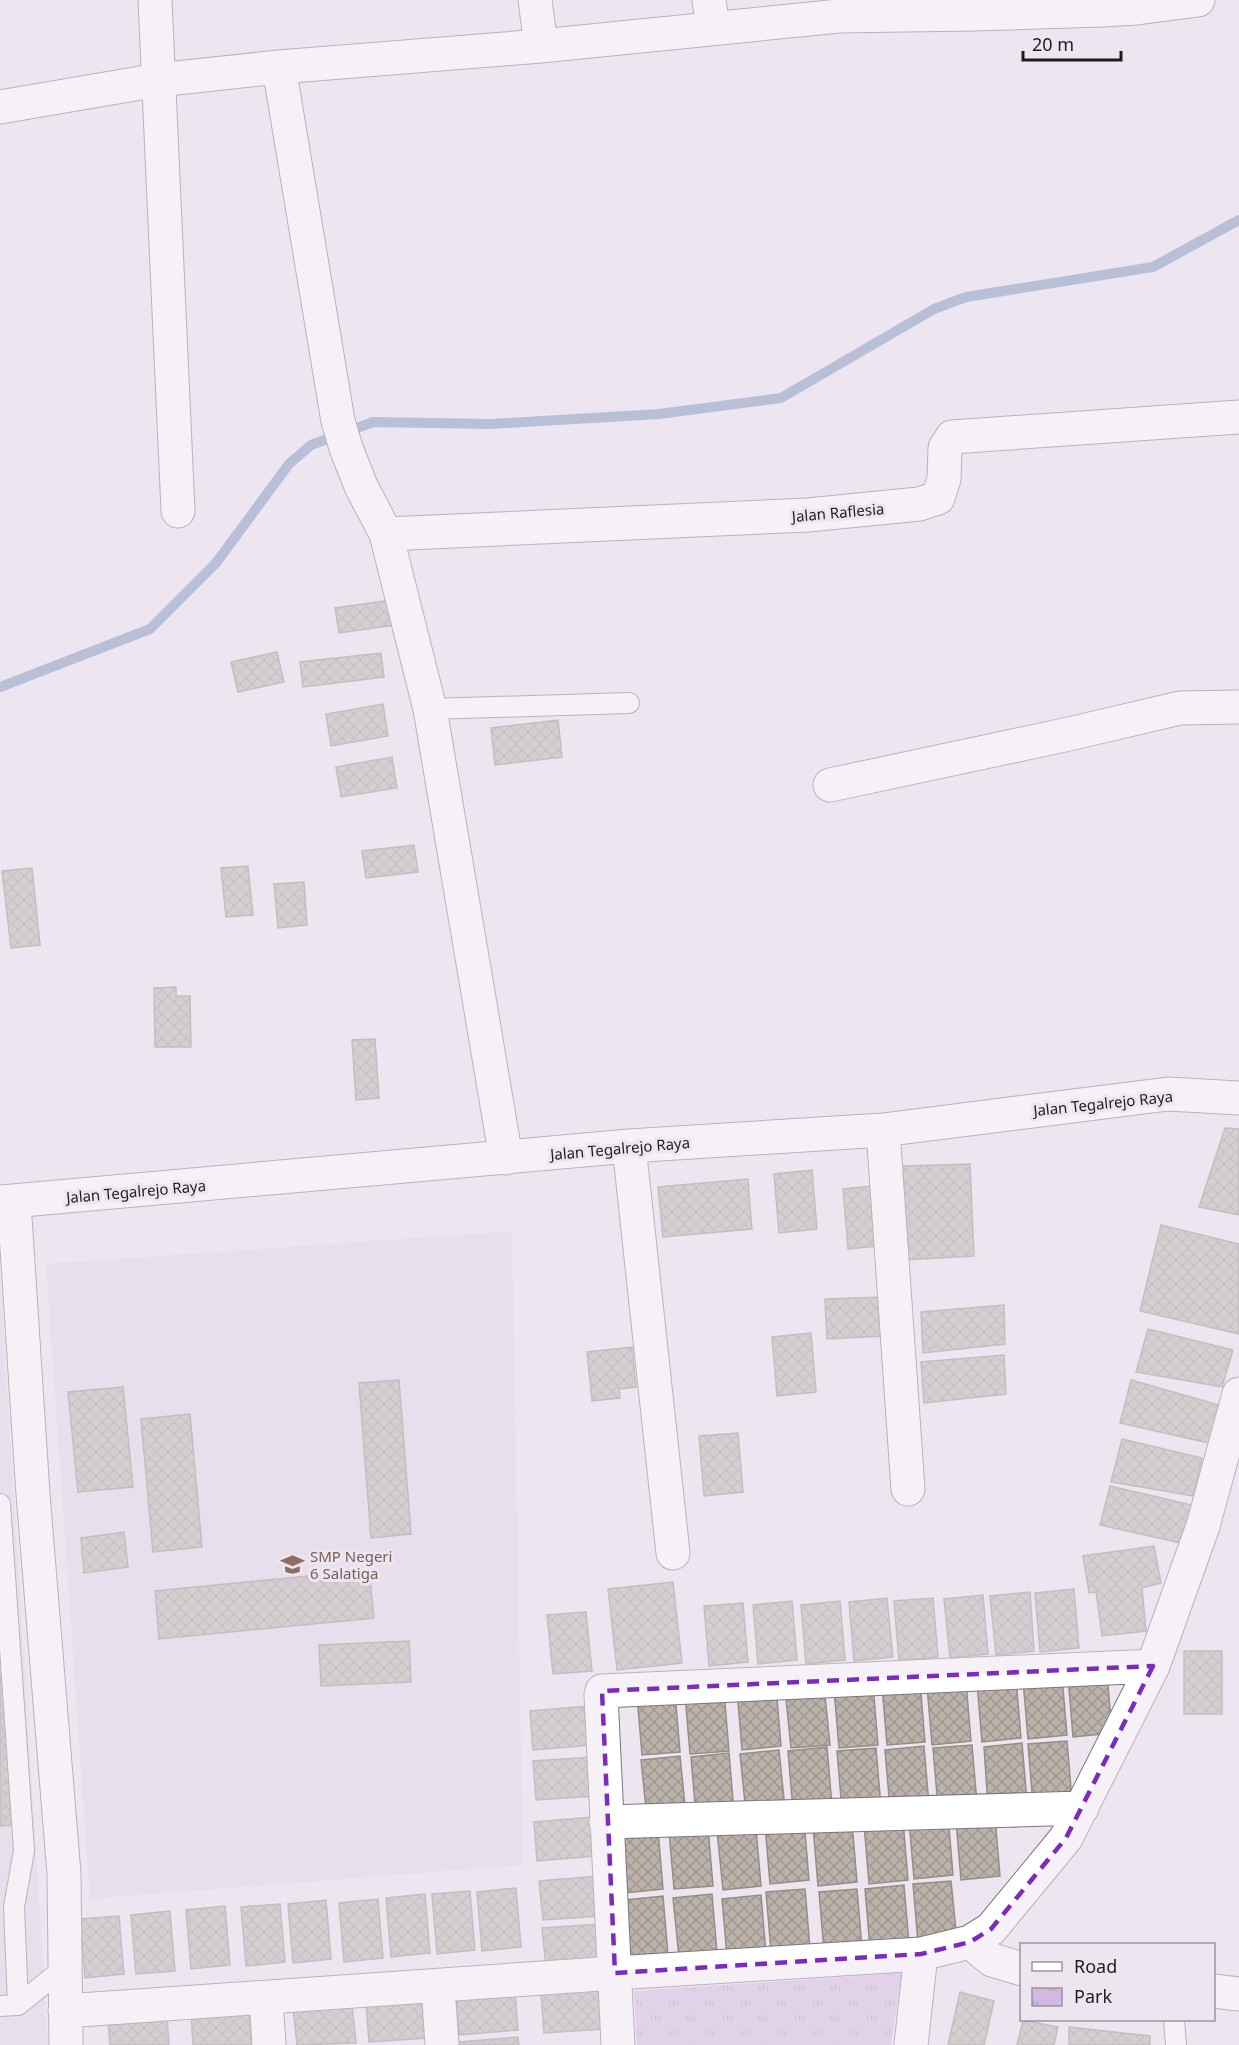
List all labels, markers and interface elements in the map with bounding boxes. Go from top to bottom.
scale bar [1023,24,1120,62]
text: 20 m [1032,32,1074,56]
street label: Jalan Raflesia [789,498,885,526]
street label: Jalan Tegalrejo Raya [1030,1086,1174,1120]
street label: Jalan Tegalrejo Raya [547,1132,691,1164]
street label: Jalan Tegalrejo Raya [63,1175,207,1207]
place label: SMP Negeri 6 Salatiga [310,1546,392,1583]
school or university icon: SMP Negeri 6 Salatiga [279,1552,305,1578]
legend [1020,1943,1215,2021]
text: Road [1074,1954,1117,1978]
text: Park [1074,1984,1112,2008]

